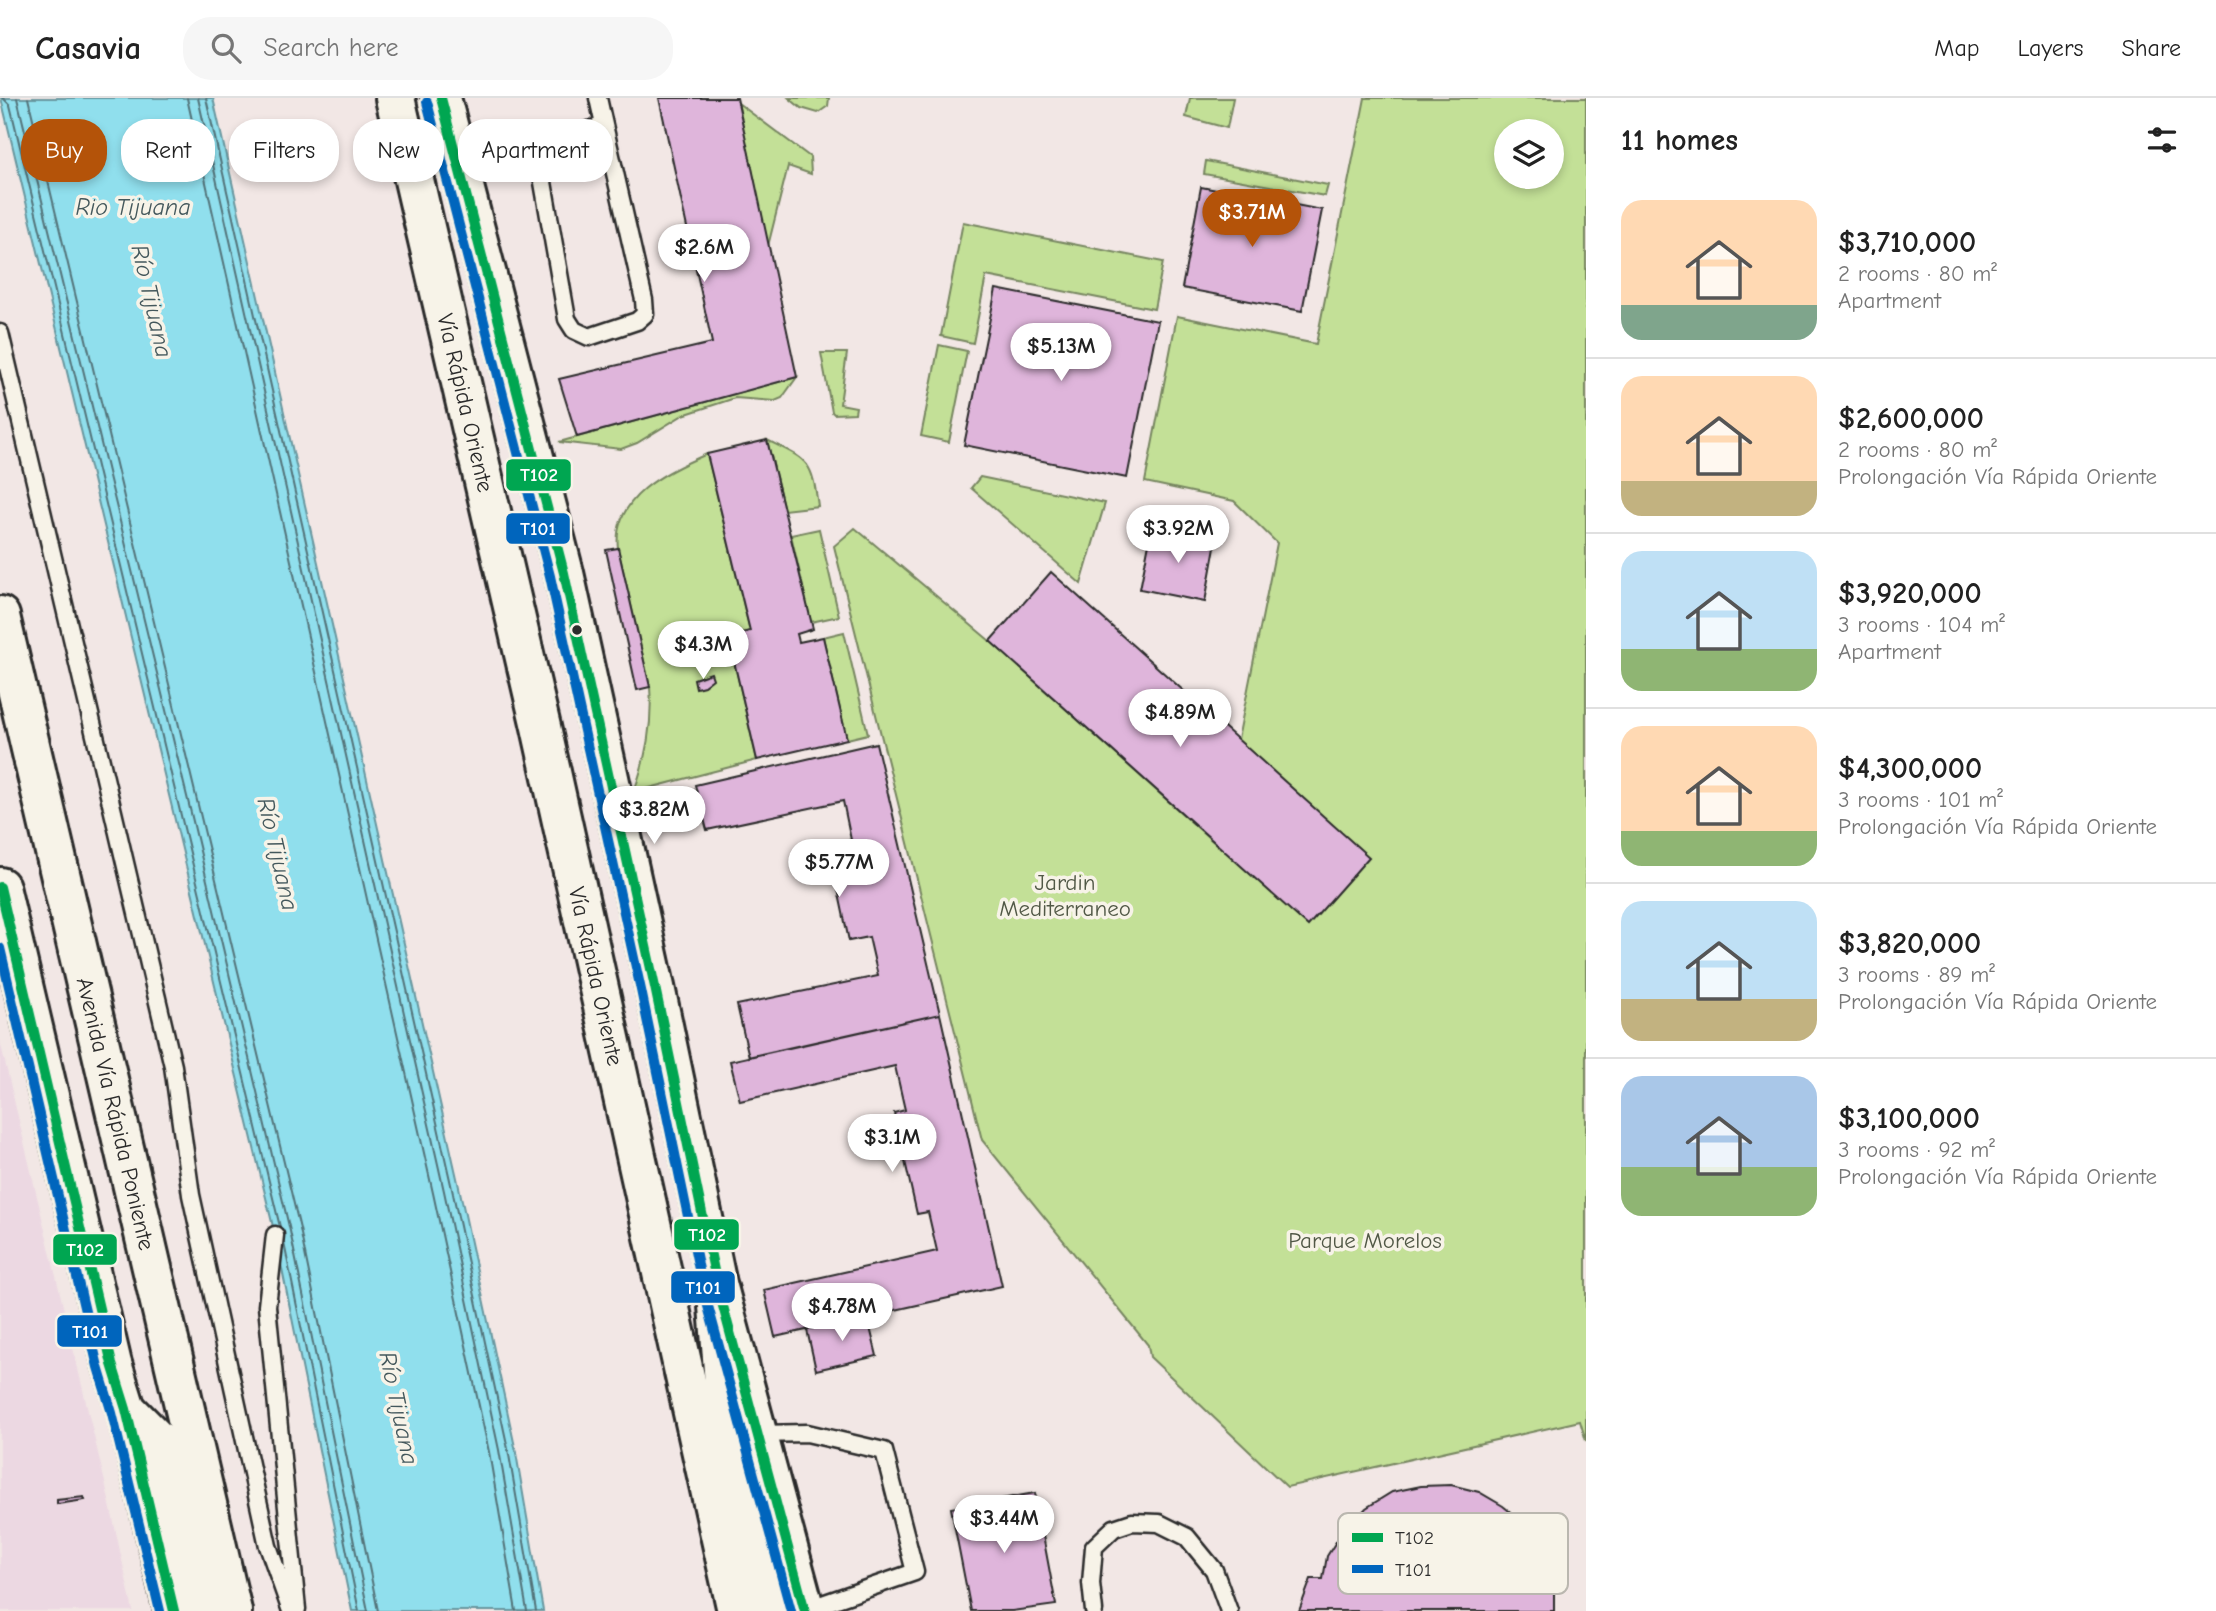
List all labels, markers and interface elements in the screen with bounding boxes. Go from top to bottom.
search box [183,17,673,80]
text: Casavia [35,29,141,67]
icon: search [207,29,245,67]
text: Search here [263,33,399,63]
text: Map [1934,34,1980,62]
text: Layers [2018,34,2083,62]
text: Share [2121,34,2181,62]
chip: Buy [21,119,107,182]
chip: Rent [121,119,215,182]
chip: Filters [229,119,339,182]
chip: New [353,119,444,182]
chip: Apartment [458,119,613,182]
map controls [1494,119,1564,189]
button: layers [1494,119,1564,189]
icon: filters [2143,121,2181,159]
text: 11 homes [1621,123,1738,158]
pin: $3.71M [1195,190,1309,249]
water label: Rio Tijuana [75,193,191,221]
text: $3.71M [1218,198,1286,225]
pin: $2.6M [655,225,753,284]
text: $3,710,000 [1838,225,1976,260]
icon: home [1677,228,1761,312]
text: $2.6M [674,233,734,260]
water label: Río Tijuana [125,242,179,360]
text: 2 rooms · 80 m² [1838,260,1997,287]
text: Apartment [1838,287,1941,314]
street label: Vía Rápida Oriente [432,311,500,495]
pin: $5.13M [1004,324,1118,383]
text: $5.13M [1026,332,1096,359]
text: $2,600,000 [1838,401,1984,436]
icon: home [1677,404,1761,488]
text: 2 rooms · 80 m² [1838,436,1997,463]
line badge: T102 [505,458,572,492]
text: Prolongación Vía Rápida Oriente [1838,463,2157,490]
text: T102 [520,464,558,486]
pin: $3.92M [1121,505,1235,565]
line badge: T101 [505,512,571,545]
text: $3.92M [1142,514,1214,541]
text: T101 [520,518,556,540]
text: $3,920,000 [1838,576,1982,611]
icon: home [1677,579,1761,663]
text: 3 rooms · 104 m² [1838,611,2005,638]
pin: $4.3M [654,622,752,681]
unlabelled marker [570,623,584,637]
text: $4.3M [674,630,732,657]
text: Apartment [1838,638,1941,665]
pin: $4.89M [1123,690,1237,749]
text: $4.89M [1144,698,1216,725]
text: $4,300,000 [1838,751,1982,786]
icon: home [1677,754,1761,838]
pin: $3.82M [597,786,711,846]
text: 3 rooms · 101 m² [1838,786,2003,813]
water label: Río Tijuana [251,795,305,913]
text: $3.82M [618,795,690,822]
text: Prolongación Vía Rápida Oriente [1838,813,2157,840]
pin: $5.77M [782,840,896,899]
text: $5.77M [804,848,874,875]
park label: Jardin Mediterraneo [999,869,1131,922]
street label: Vía Rápida Oriente [563,884,629,1068]
text: $3,820,000 [1838,926,1981,961]
icon: home [1677,929,1761,1013]
text: 3 rooms · 89 m² [1838,961,1995,988]
street label: Avenida Vía Rápida Poniente [71,975,161,1253]
text: Prolongación Vía Rápida Oriente [1838,988,2157,1015]
text: $3,100,000 [1838,1101,1980,1136]
icon: home [1677,1104,1761,1188]
pin: $3.1M [843,1114,941,1174]
text: $3.1M [864,1123,920,1150]
text: 3 rooms · 92 m² [1838,1136,1995,1163]
text: Prolongación Vía Rápida Oriente [1838,1163,2157,1190]
line badge: T102 [673,1218,740,1251]
text: T102 [688,1224,726,1246]
park label: Parque Morelos [1288,1227,1442,1254]
line badge: T102 [52,1233,118,1266]
text: T102 [66,1239,104,1261]
line badge: T101 [670,1270,736,1304]
text: T101 [685,1277,721,1299]
pin: $4.78M [785,1284,899,1343]
text: $4.78M [808,1292,876,1319]
line badge: T101 [56,1314,123,1348]
text: T101 [72,1321,108,1343]
water label: Río Tijuana [373,1349,425,1467]
pin: $3.44M [947,1496,1061,1555]
text: $3.44M [969,1504,1039,1531]
legend [1338,1513,1568,1594]
text: T102 [1395,1527,1434,1549]
text: T101 [1395,1559,1432,1581]

